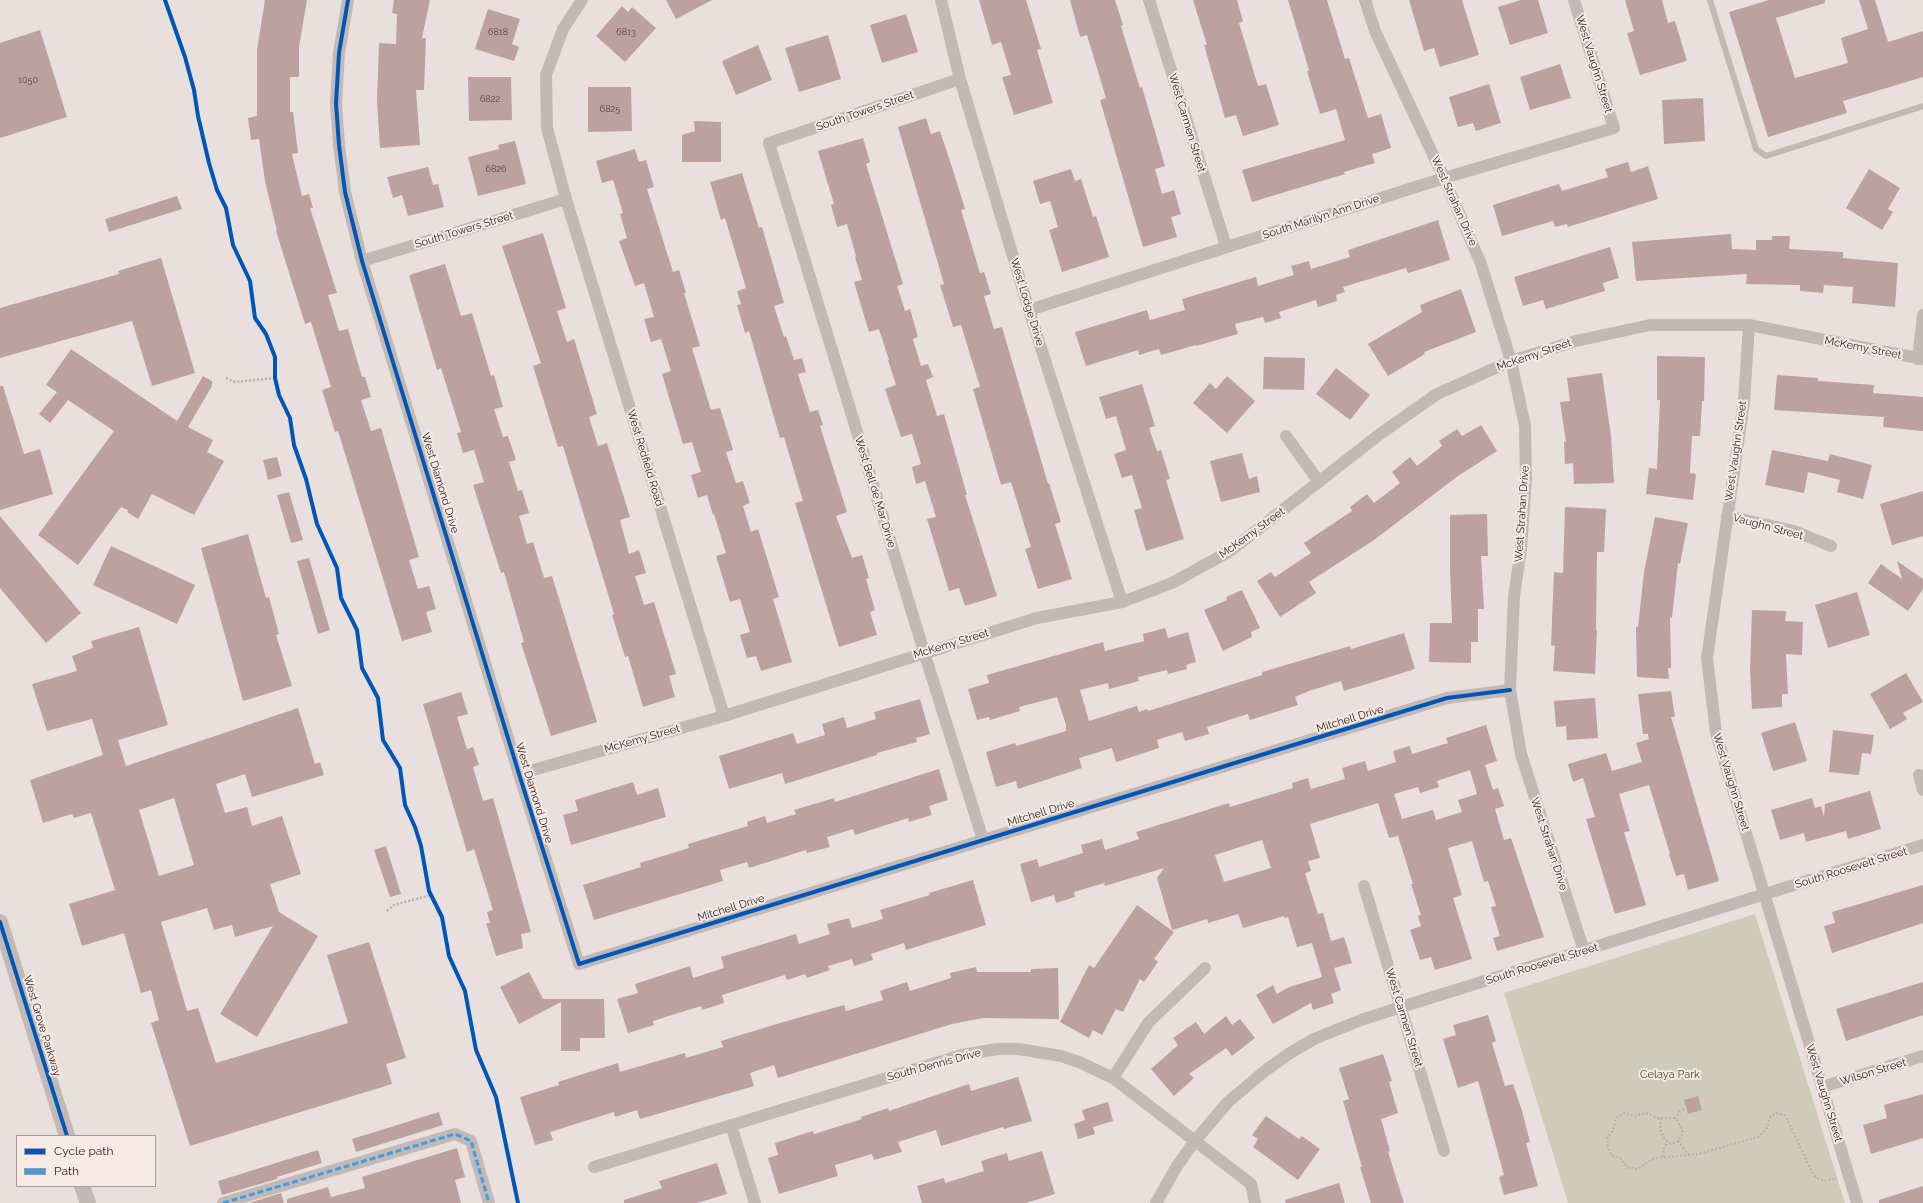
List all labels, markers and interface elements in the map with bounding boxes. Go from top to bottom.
street label: West Vaughn Street [1573,14,1615,114]
house number: 6818 [488,27,508,37]
house number: 6813 [616,27,636,37]
street label: West Carmen Street [1166,72,1208,174]
house number: 1050 [18,75,38,85]
street label: South Towers Street [815,88,915,134]
house number: 6822 [480,94,500,104]
house number: 6825 [600,104,620,114]
street label: West Strahan Drive [1428,154,1480,248]
house number: 6826 [486,164,506,174]
street label: South Marilyn Ann Drive [1261,192,1381,242]
street label: South Towers Street [413,209,515,251]
street label: West Lodge Drive [1007,257,1047,347]
street label: McKemy Street [1823,334,1903,362]
street label: McKemy Street [1495,336,1573,374]
street label: West Vaughn Street [1722,400,1750,502]
street label: West Redfield Road [624,408,666,508]
street label: West Diamond Drive [418,431,462,535]
street label: West Bell de Mar Drive [852,435,898,549]
street label: West Strahan Drive [1512,465,1532,563]
street label: McKemy Street [1217,505,1287,561]
street label: Vaughn Street [1731,511,1805,543]
street label: McKemy Street [912,626,990,662]
street label: Mitchell Drive [1315,703,1385,735]
street label: McKemy Street [603,722,681,756]
street label: West Vaughn Street [1710,732,1752,832]
street label: West Diamond Drive [512,741,556,845]
street label: West Strahan Drive [1528,796,1570,892]
street label: Mitchell Drive [1006,797,1076,829]
street label: South Roosevelt Street [1793,845,1909,891]
street label: Mitchell Drive [696,892,766,924]
street label: South Roosevelt Street [1484,941,1600,987]
street label: West Carmen Street [1383,967,1425,1069]
street label: West Grove Parkway [20,974,64,1078]
street label: West Vaughn Street [1803,1043,1845,1143]
street label: South Dennis Drive [886,1046,982,1084]
street label: Wilson Street [1838,1056,1908,1088]
park label: Celaya Park [1640,1068,1700,1082]
legend [16,1135,156,1187]
text: Cycle path [54,1144,113,1158]
text: Path [54,1164,79,1178]

